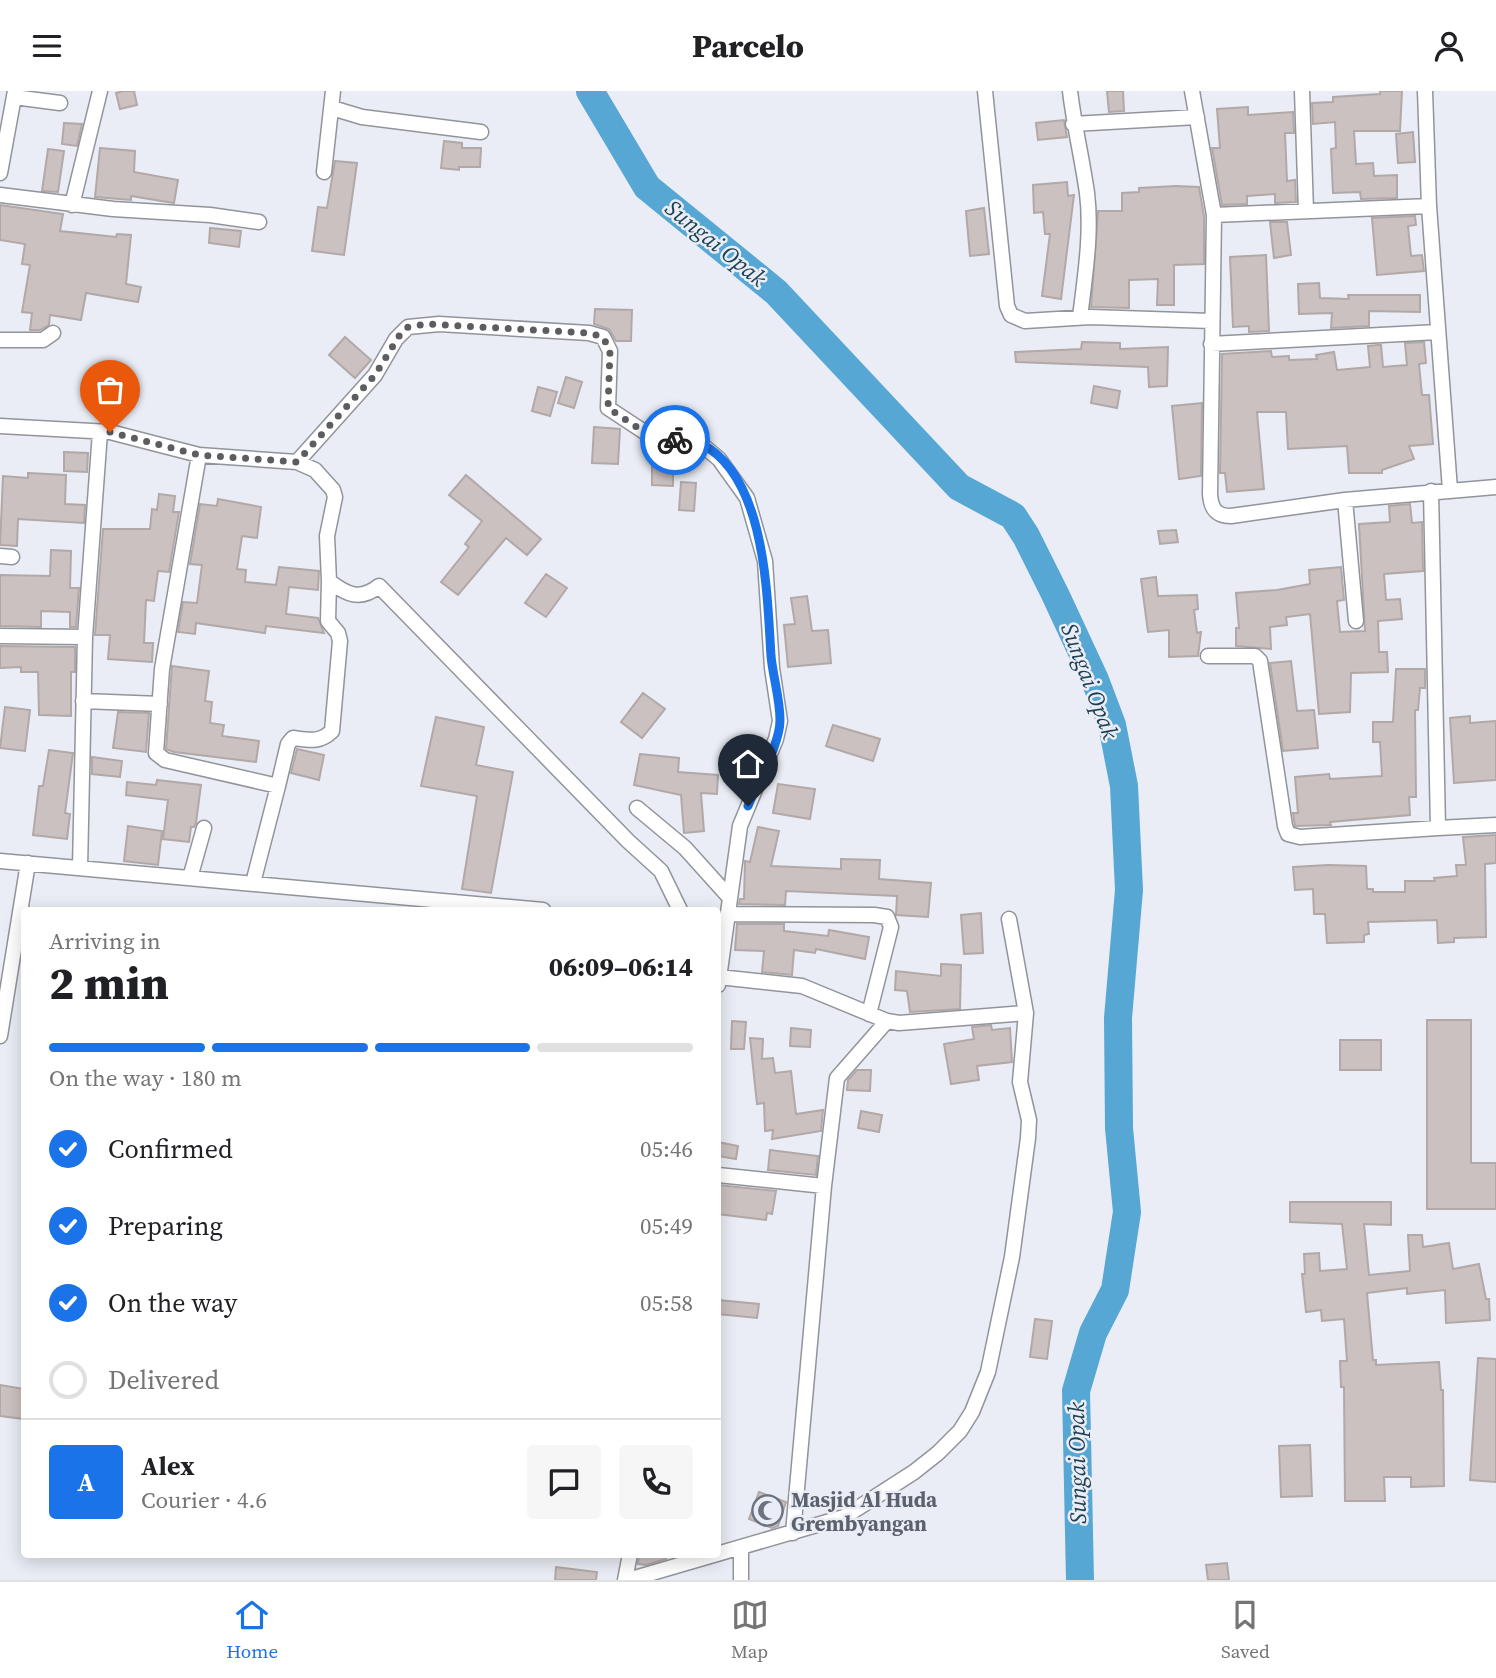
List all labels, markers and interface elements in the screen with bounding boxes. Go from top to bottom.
text: Parcelo [692,24,804,68]
icon: menu [28,27,66,65]
icon: person [1430,27,1468,65]
water label: Sungai Opak [659,192,774,294]
pin [80,360,140,432]
icon: bag [91,371,129,409]
courier [640,405,710,475]
icon: bike [656,421,694,459]
water label: Sungai Opak [1053,618,1127,744]
pin [718,734,778,806]
icon: home [729,745,767,783]
text: Arriving in [49,925,161,957]
text: 06:09–06:14 [549,949,693,985]
text: 2 min [49,951,169,1014]
text: On the way · 180 m [49,1062,242,1094]
icon: check [49,1130,87,1168]
text: Confirmed [108,1131,233,1167]
text: 05:46 [640,1133,693,1165]
icon: check [49,1207,87,1245]
text: Preparing [108,1208,223,1244]
text: 05:49 [640,1210,693,1242]
icon: check [49,1284,87,1322]
text: On the way [108,1285,237,1321]
text: 05:58 [640,1287,693,1319]
text: Delivered [108,1362,219,1398]
water label: Sungai Opak [1060,1402,1094,1524]
button: chat [527,1445,601,1519]
button: phone [619,1445,693,1519]
text: Alex [141,1448,195,1484]
text: A [77,1464,95,1500]
text: Courier · 4.6 [141,1484,267,1516]
place label: Masjid Al Huda Grembyangan [791,1485,938,1538]
mosque icon: Masjid Al Huda Grembyangan [751,1494,785,1528]
tab: Home [226,1596,278,1664]
tab: Map [731,1596,769,1664]
tab: Saved [1221,1596,1270,1664]

